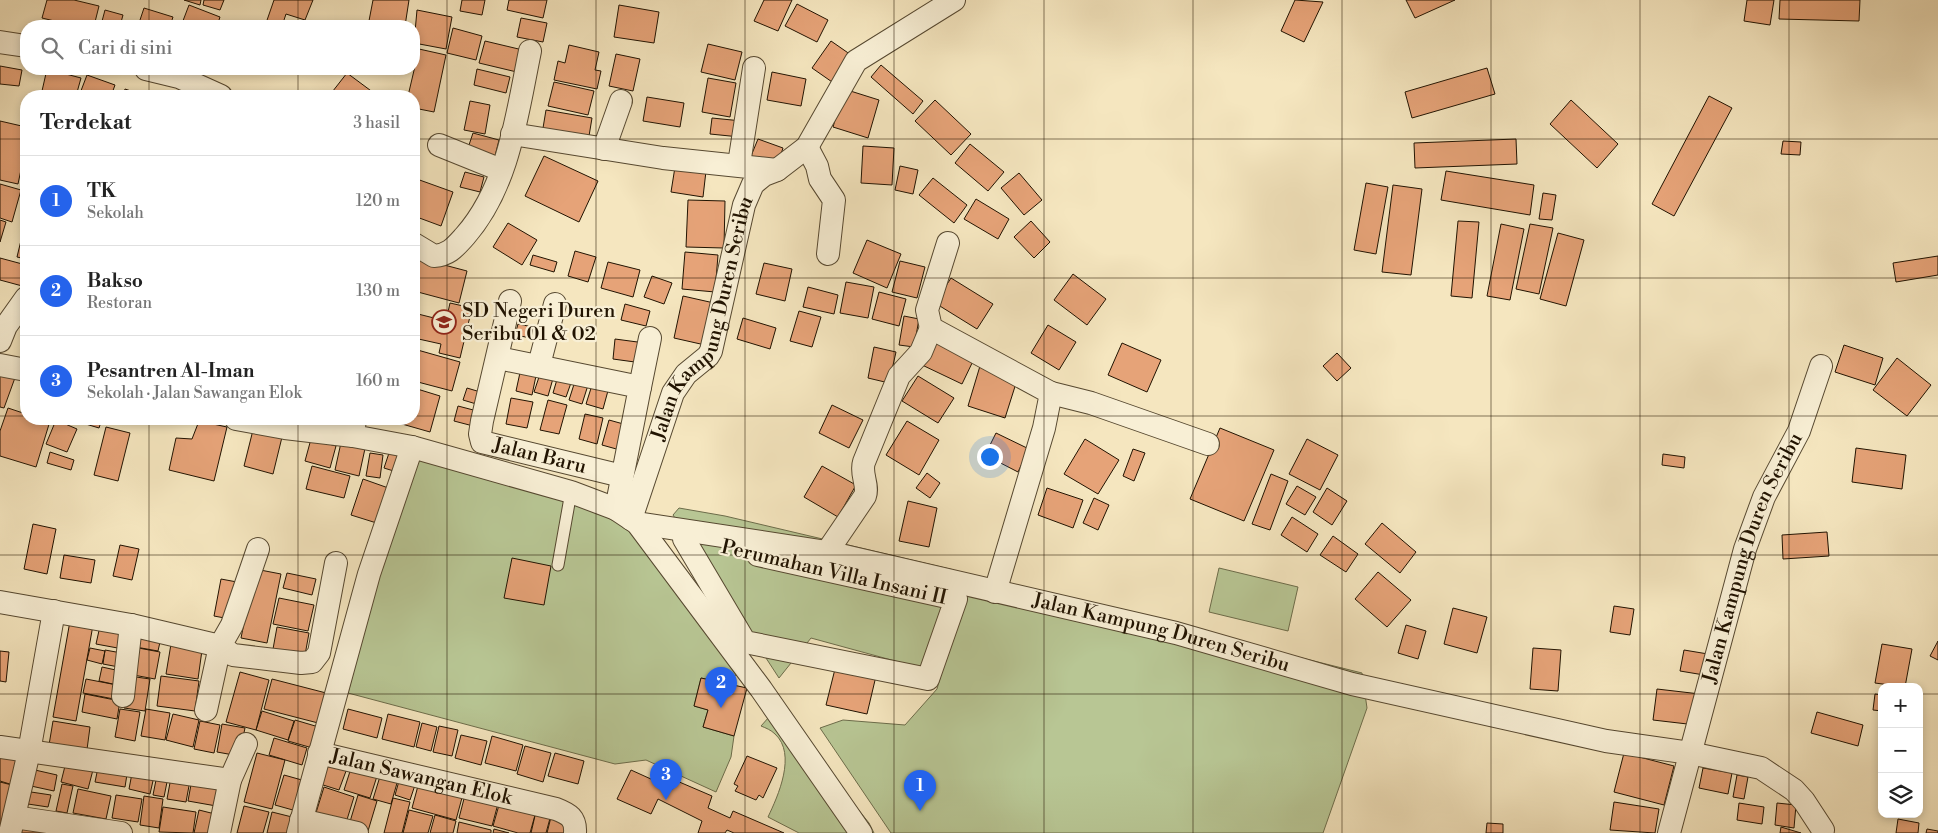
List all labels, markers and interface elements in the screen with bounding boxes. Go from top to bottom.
search box [20,20,420,75]
icon: search [38,34,66,62]
text: Cari di sini [78,36,173,60]
text: Terdekat [40,110,131,136]
text: 3 hasil [353,113,400,133]
text: TK [87,179,116,203]
text: 1 [52,191,60,211]
text: 120 m [356,191,400,211]
street label: Jalan Kampung Duren Seribu [645,192,759,445]
text: Sekolah [87,203,144,223]
text: Bakso [87,269,143,293]
text: 2 [51,281,61,301]
text: 130 m [356,281,400,301]
text: Restoran [87,293,152,313]
place label: SD Negeri Duren Seribu 01 & 02 [462,299,615,347]
school or university icon: SD Negeri Duren Seribu 01 & 02 [431,309,457,335]
text: Pesantren Al-Iman [87,359,254,383]
text: 3 [51,371,61,391]
text: 160 m [356,371,400,391]
text: Sekolah · Jalan Sawangan Elok [87,383,302,403]
street label: Jalan Kampung Duren Seribu [1697,428,1809,687]
street label: Jalan Baru [489,432,590,480]
your location [977,444,1003,470]
street label: Perumahan Villa Insani II [719,535,950,611]
street label: Jalan Kampung Duren Seribu [1029,587,1293,678]
pin: 2 [705,667,737,708]
map controls [1878,683,1923,818]
button: + [1878,683,1923,728]
button: − [1878,728,1923,773]
street label: Jalan Sawangan Elok [327,743,516,811]
pin: 3 [650,759,682,800]
pin: 1 [904,770,936,811]
button: layers [1878,773,1923,818]

